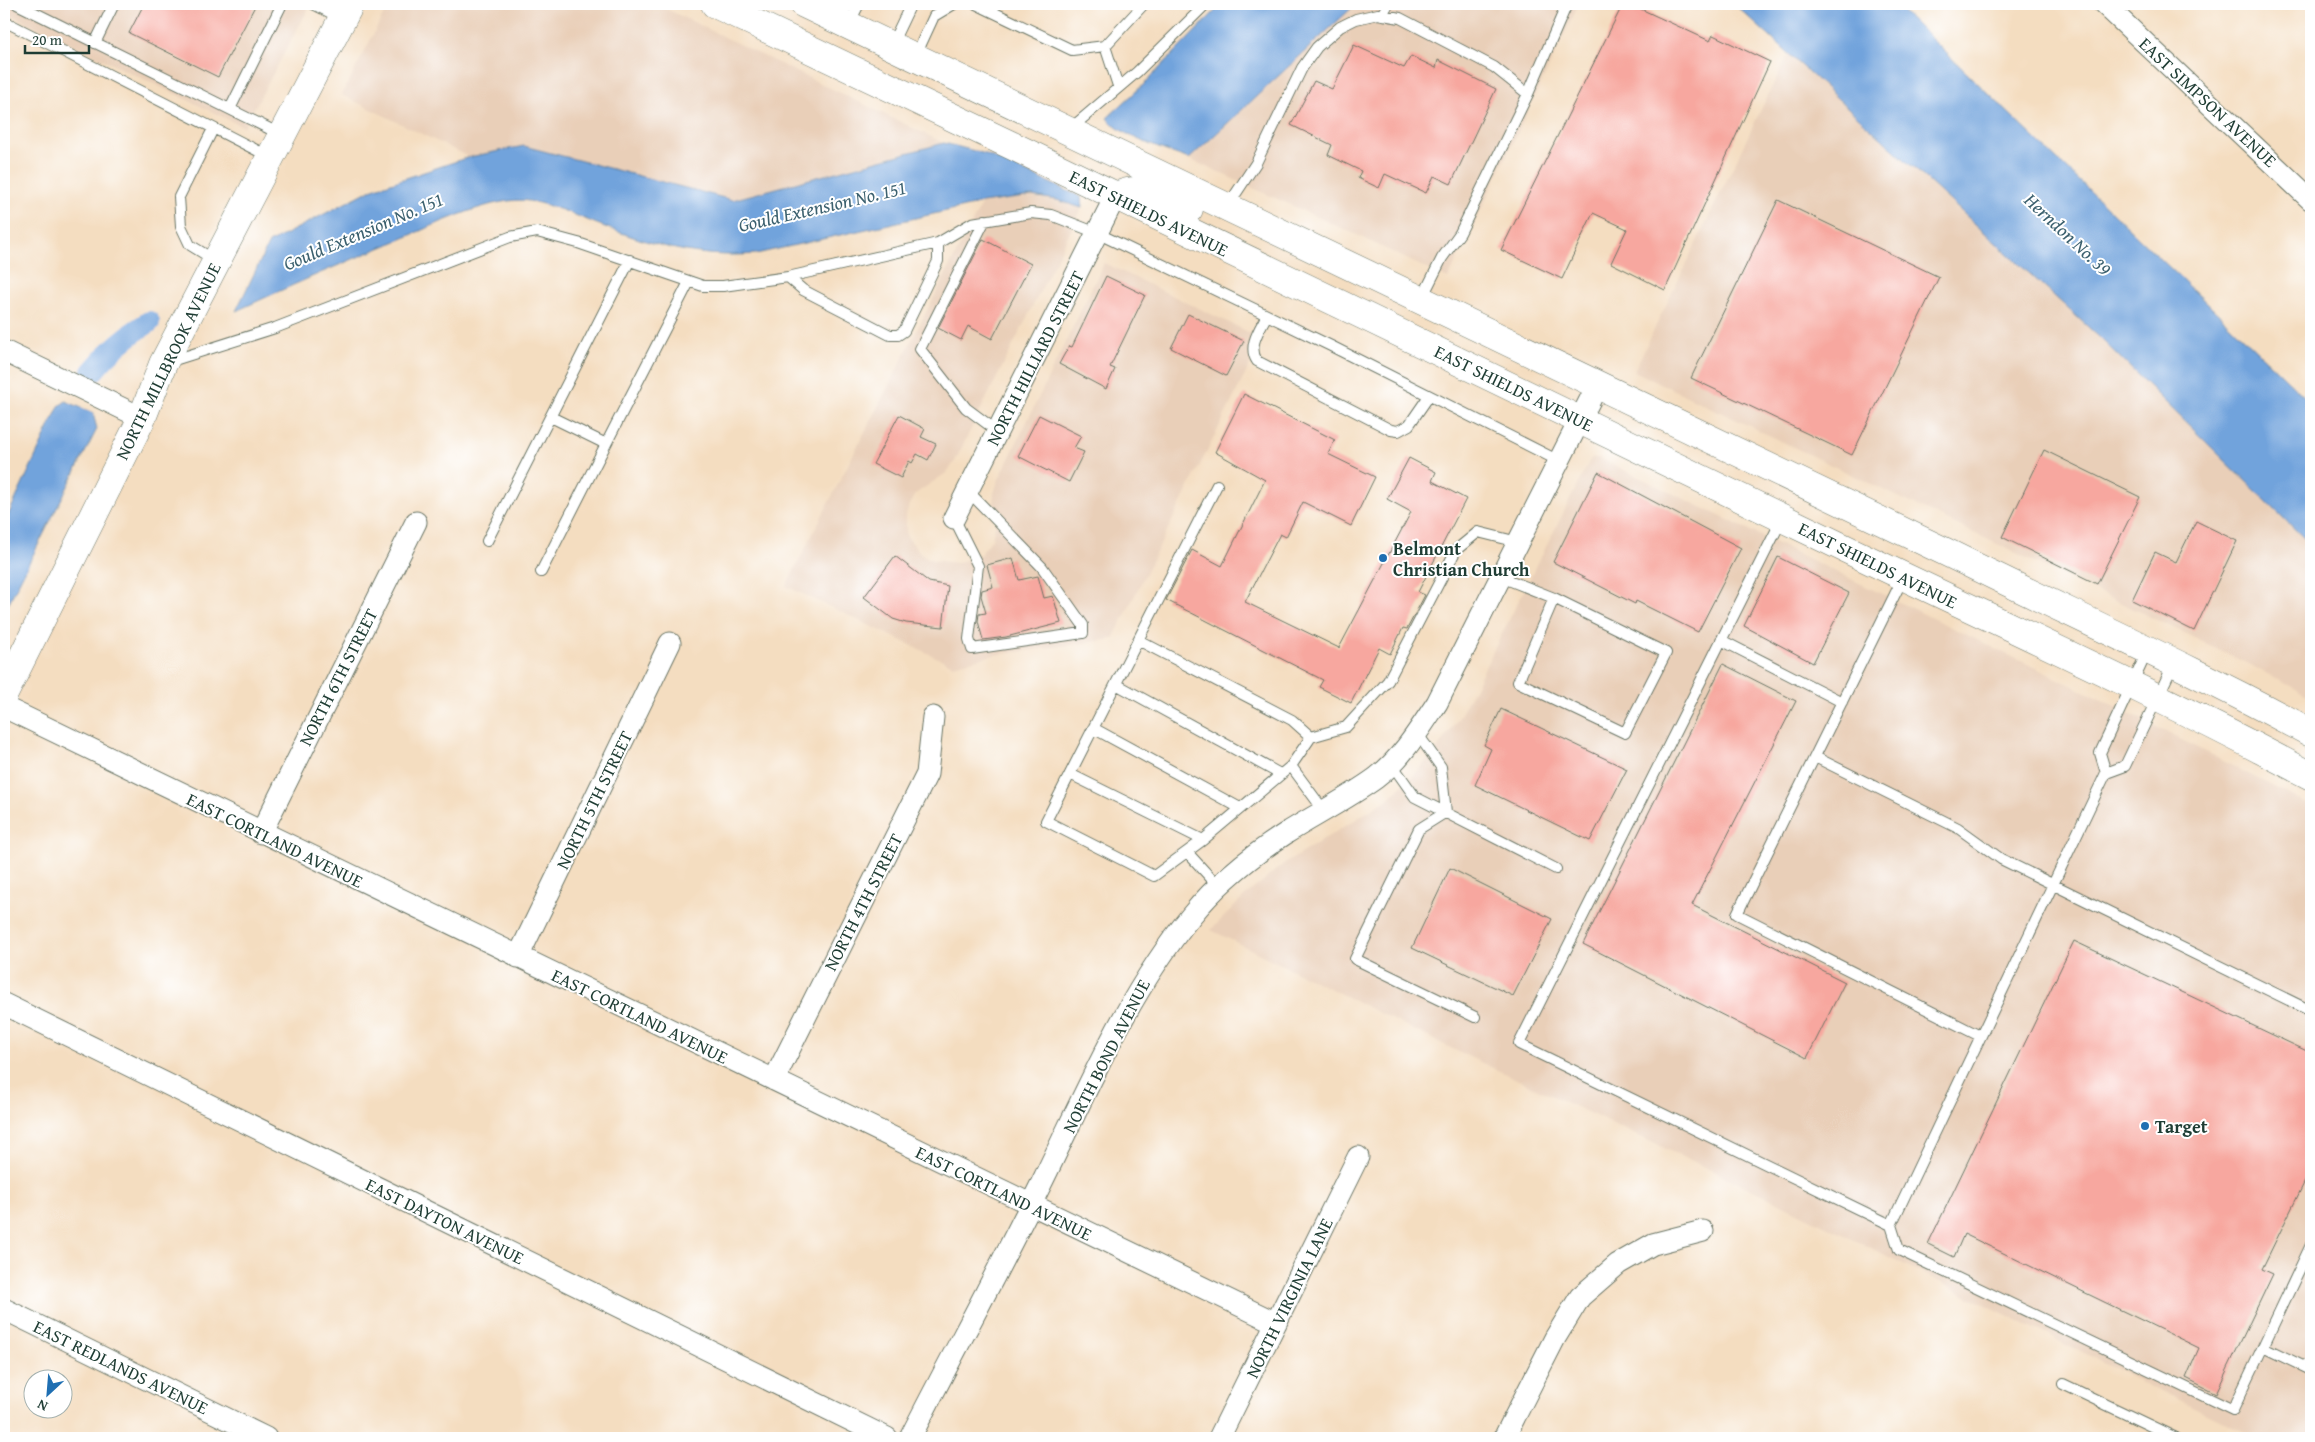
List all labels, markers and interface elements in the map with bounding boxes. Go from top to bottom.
scale bar [25,22,89,54]
text: 20 m [32,29,63,50]
street label: EAST SIMPSON AVENUE [2133,31,2283,173]
street label: EAST SHIELDS AVENUE [1065,163,1233,263]
water label: Gould Extension No. 151 [736,173,908,239]
water label: Gould Extension No. 151 [279,185,447,277]
water label: Herndon No. 39 [2017,185,2118,282]
street label: NORTH MILLBROOK AVENUE [108,258,228,464]
street label: NORTH HILLIARD STREET [979,266,1091,450]
street label: EAST SHIELDS AVENUE [1430,338,1598,438]
street label: EAST SHIELDS AVENUE [1794,515,1962,615]
place label: Belmont Christian Church [1393,535,1530,583]
marker: Belmont Christian Church [1377,552,1389,564]
street label: NORTH 6TH STREET [292,604,384,750]
street label: NORTH 5TH STREET [549,726,639,874]
street label: EAST CORTLAND AVENUE [182,786,368,894]
street label: NORTH 4TH STREET [817,829,909,975]
street label: EAST CORTLAND AVENUE [547,962,733,1070]
street label: NORTH BOND AVENUE [1055,974,1157,1138]
place label: Target [2155,1113,2208,1140]
marker: Target [2139,1120,2151,1132]
street label: EAST CORTLAND AVENUE [911,1139,1097,1247]
street label: EAST DAYTON AVENUE [361,1171,529,1271]
street label: NORTH VIRGINIA LANE [1238,1213,1340,1383]
street label: EAST REDLANDS AVENUE [30,1315,212,1419]
north arrow [22,1370,72,1420]

